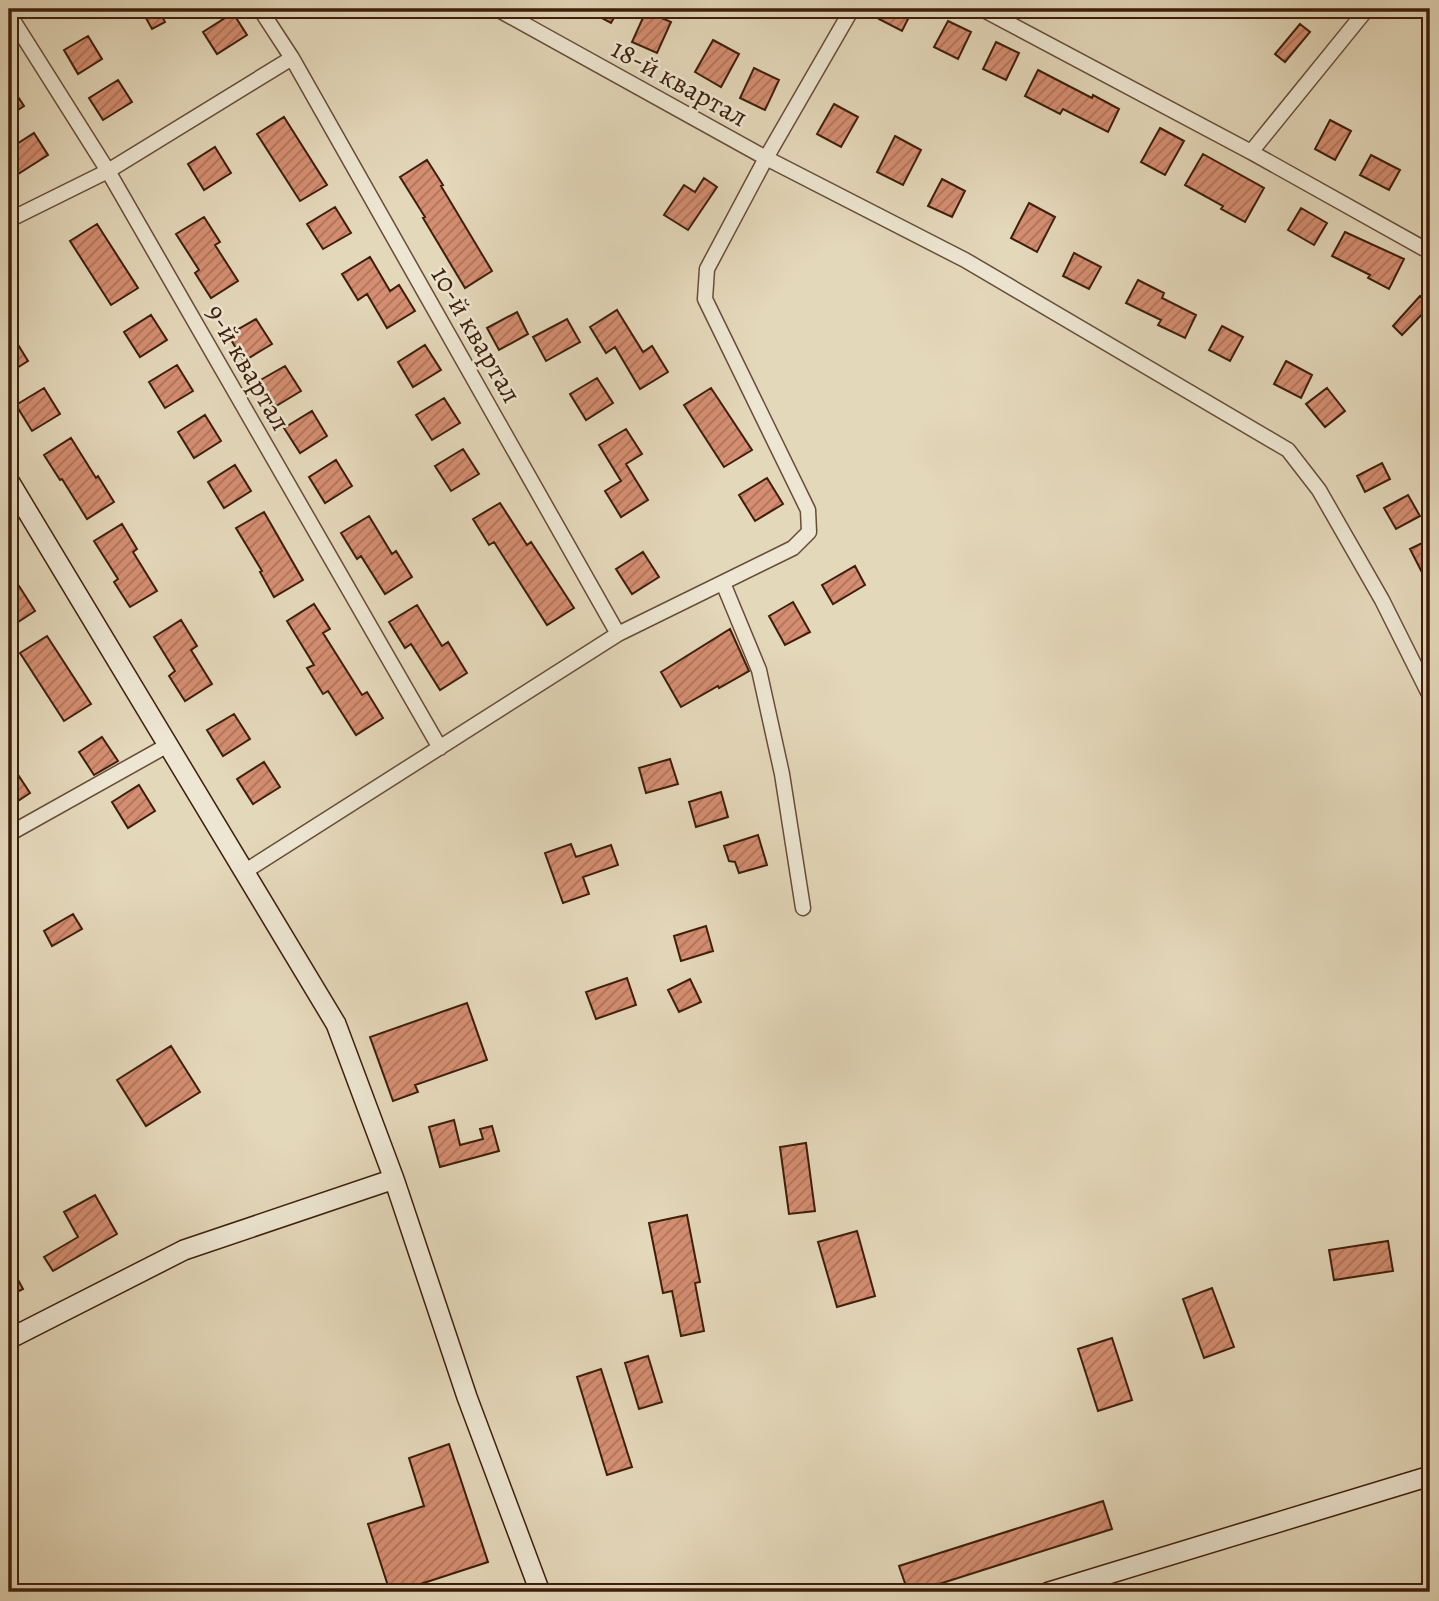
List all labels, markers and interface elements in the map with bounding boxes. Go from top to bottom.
street label: 18-й квартал [604,30,755,136]
street label: 10-й квартал [422,259,531,410]
street label: 9-й квартал [197,297,300,438]

